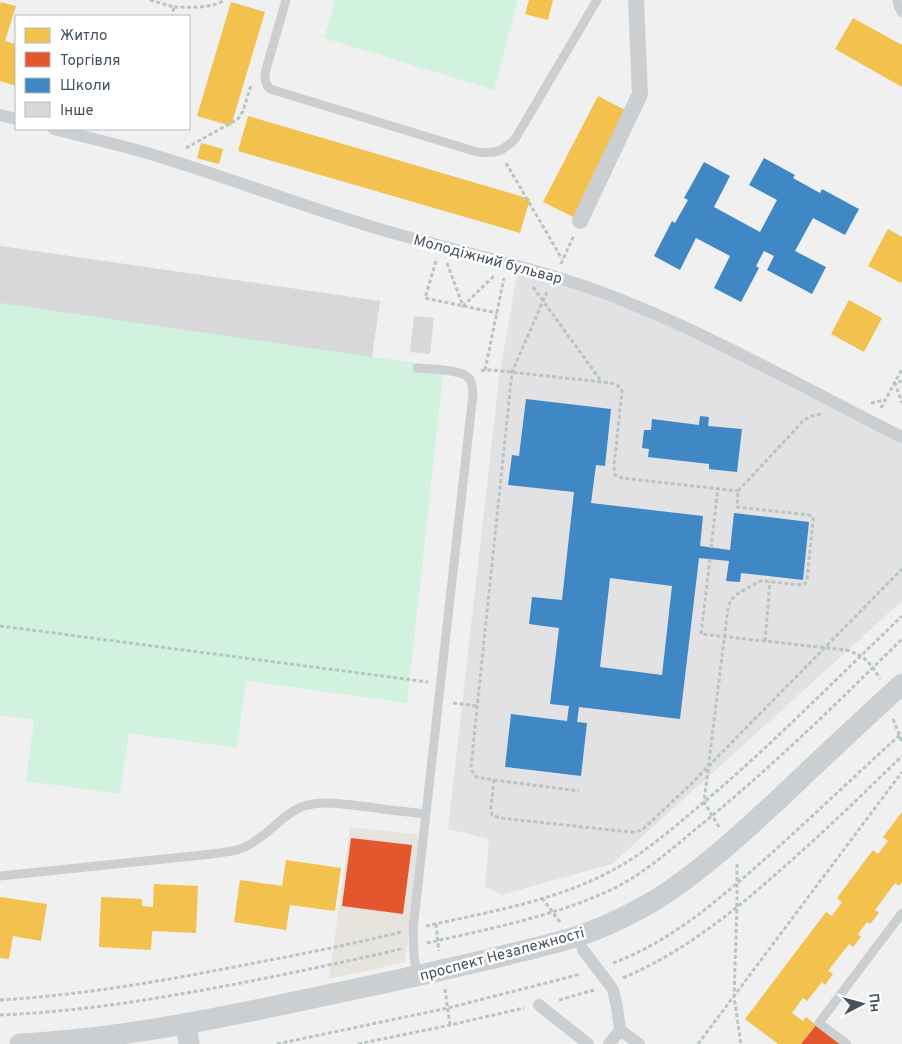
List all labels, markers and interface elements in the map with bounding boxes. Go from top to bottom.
legend [15,15,190,130]
text: Житло [60,27,107,46]
text: Торгівля [60,52,121,71]
text: Школи [60,77,111,96]
text: Інше [60,102,94,121]
street label: Молодіжний бульвар [411,231,564,289]
street label: проспект Незалежності [418,924,587,987]
north arrow [837,979,887,1029]
text: Пн [864,993,883,1013]

